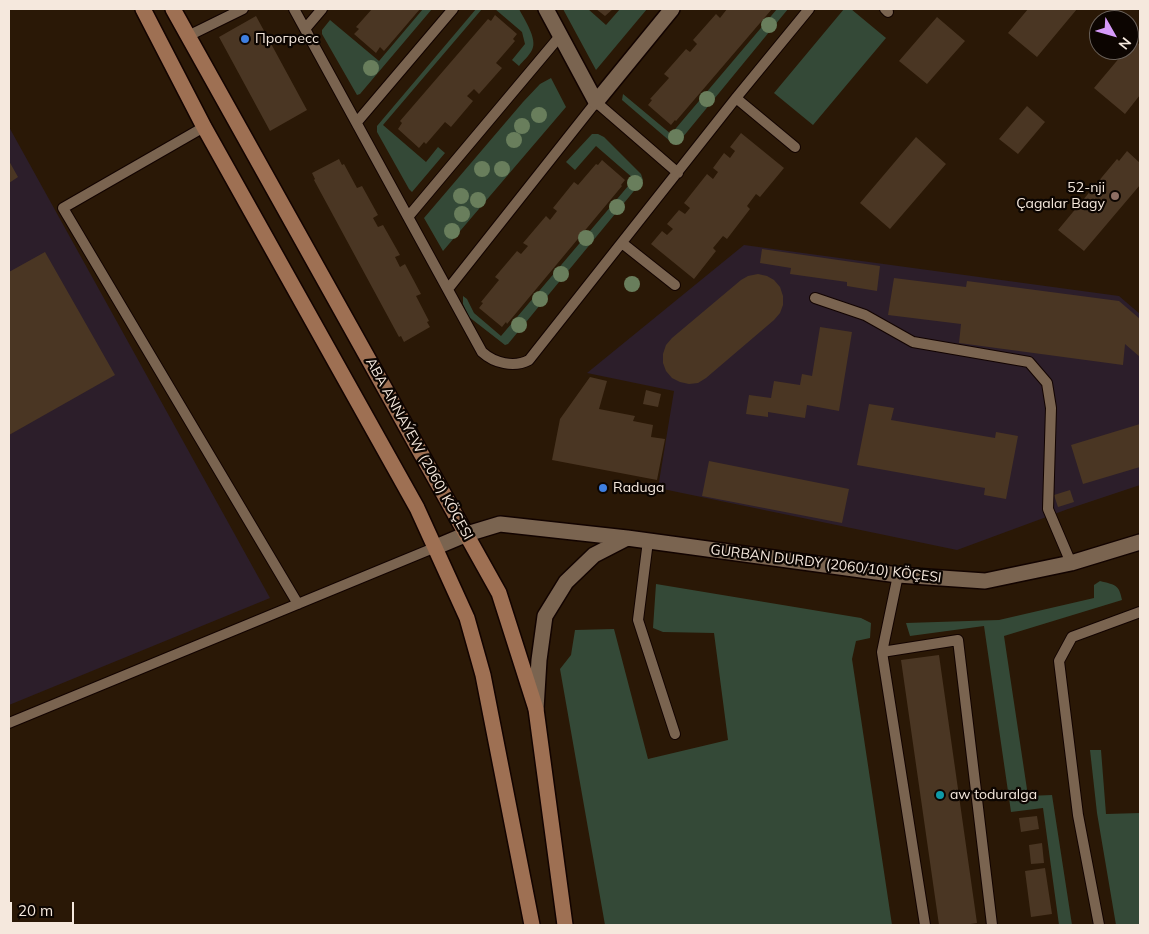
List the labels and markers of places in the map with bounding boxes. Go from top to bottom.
place label: Прогресс [255,31,319,47]
marker: Прогресс [239,33,251,45]
place label: 52-nji Çagalar Bagy [1016,180,1105,212]
marker: 52-nji Çagalar Bagy [1109,190,1121,202]
place label: Raduga [613,480,664,496]
marker: Raduga [597,482,609,494]
place label: aw toduralga [950,787,1037,803]
marker: aw toduralga [934,789,946,801]

